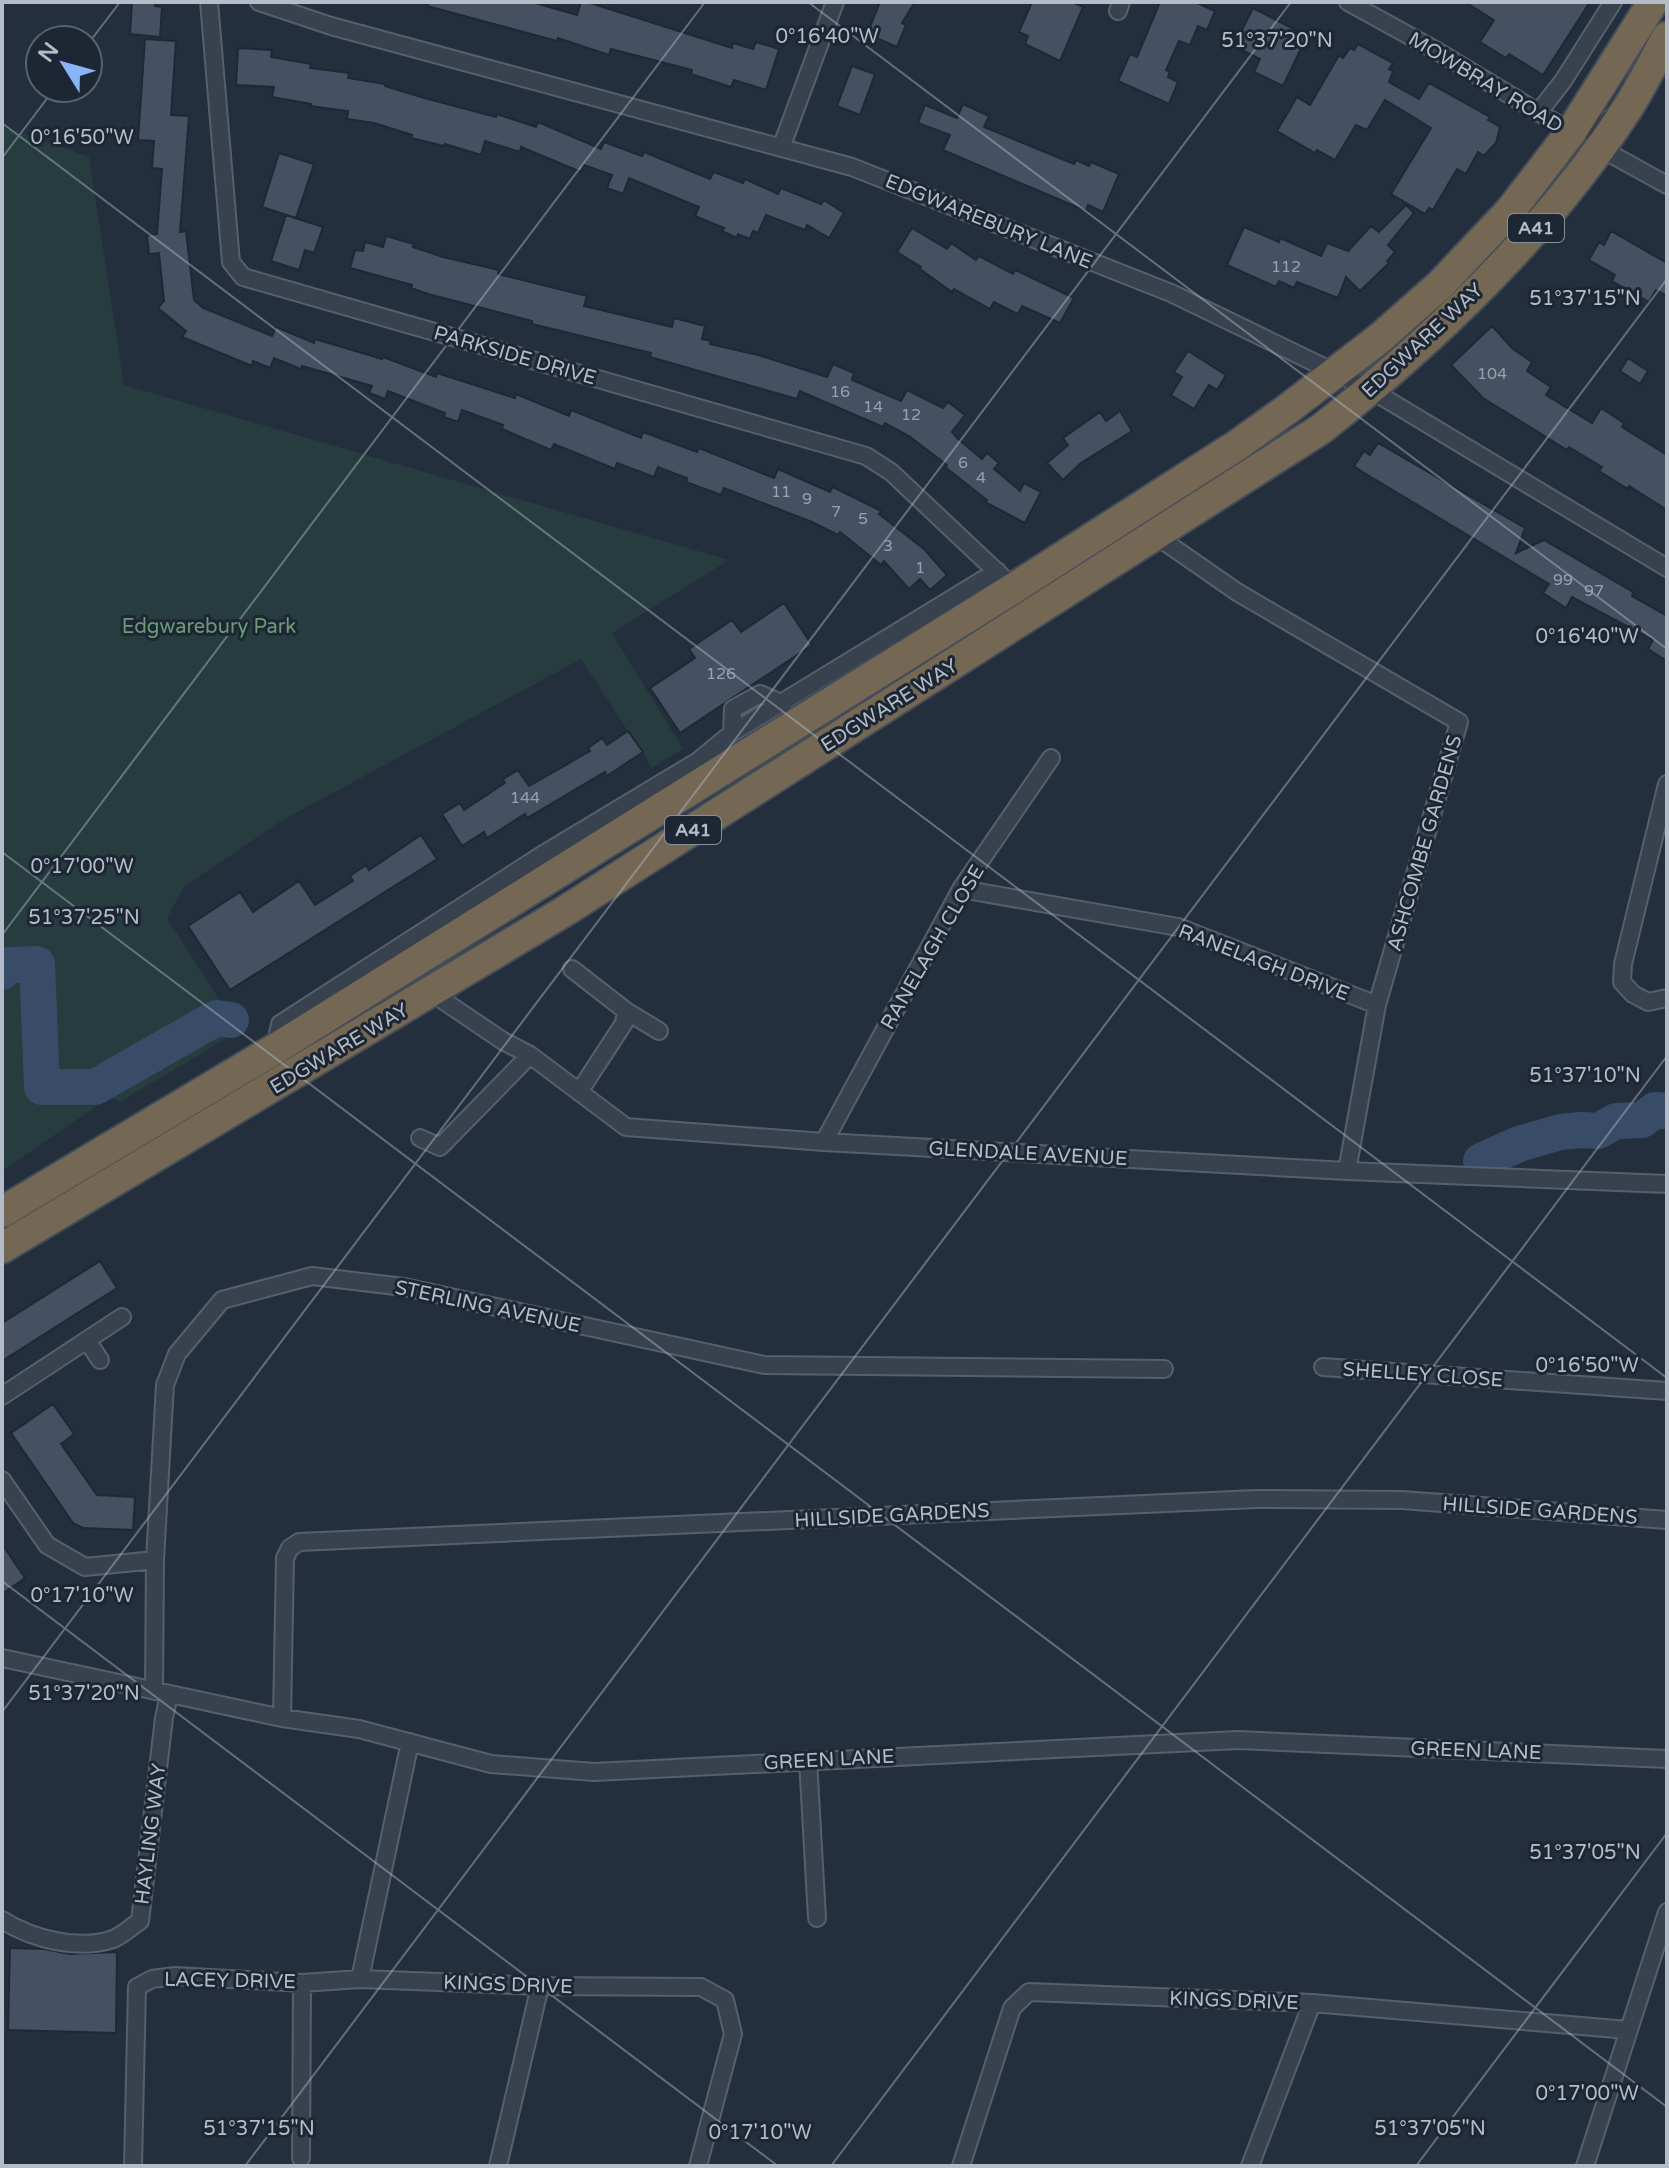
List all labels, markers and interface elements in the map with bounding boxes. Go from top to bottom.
north arrow [24,24,104,104]
text: 0°16'40"W [775,25,879,49]
street label: MOWBRAY ROAD [1404,27,1567,138]
text: 51°37'20"N [1221,29,1333,53]
text: N [33,38,65,67]
text: 0°16'50"W [30,126,134,150]
street label: EDGWAREBURY LANE [882,169,1096,274]
road number: A41 [1508,214,1564,242]
house number: 112 [1271,257,1301,277]
street label: EDGWARE WAY [1357,278,1488,403]
text: 51°37'15"N [1529,287,1641,311]
street label: PARKSIDE DRIVE [431,321,599,391]
house number: 104 [1477,364,1507,384]
house number: 16 [830,382,850,402]
house number: 14 [863,397,883,417]
house number: 12 [901,405,921,425]
house number: 6 [958,453,968,473]
house number: 4 [976,468,986,488]
house number: 11 [771,482,791,502]
house number: 9 [802,489,812,509]
house number: 7 [831,502,841,522]
house number: 5 [858,509,868,529]
house number: 3 [883,536,893,556]
house number: 1 [915,558,925,578]
house number: 99 [1553,570,1573,590]
house number: 97 [1584,581,1604,601]
park label: Edgwarebury Park [122,615,296,639]
text: 0°16'40"W [1535,625,1639,649]
street label: EDGWARE WAY [817,654,963,758]
house number: 126 [706,664,736,684]
street label: ASHCOMBE GARDENS [1383,732,1467,954]
house number: 144 [510,788,540,808]
road number: A41 [665,816,721,844]
text: 0°17'00"W [30,855,134,879]
street label: RANELAGH CLOSE [876,861,990,1034]
text: 51°37'25"N [28,906,140,930]
street label: RANELAGH DRIVE [1175,919,1352,1007]
street label: EDGWARE WAY [266,998,413,1100]
text: 51°37'10"N [1529,1064,1641,1088]
street label: GLENDALE AVENUE [928,1137,1128,1171]
street label: STERLING AVENUE [393,1276,583,1338]
text: 0°16'50"W [1535,1354,1639,1378]
street label: SHELLEY CLOSE [1342,1357,1504,1393]
street label: HILLSIDE GARDENS [1442,1492,1638,1530]
street label: HILLSIDE GARDENS [794,1499,990,1533]
text: 0°17'10"W [30,1584,134,1608]
text: 51°37'20"N [28,1682,140,1706]
street label: GREEN LANE [1410,1737,1542,1765]
street label: GREEN LANE [763,1745,895,1775]
street label: HAYLING WAY [130,1762,172,1906]
text: 51°37'05"N [1529,1841,1641,1865]
street label: LACEY DRIVE [164,1968,296,1994]
street label: KINGS DRIVE [443,1971,573,1999]
street label: KINGS DRIVE [1169,1987,1299,2015]
text: 0°17'00"W [1535,2082,1639,2106]
text: 51°37'15"N [203,2117,315,2141]
text: 51°37'05"N [1374,2117,1486,2141]
text: 0°17'10"W [708,2121,812,2145]

